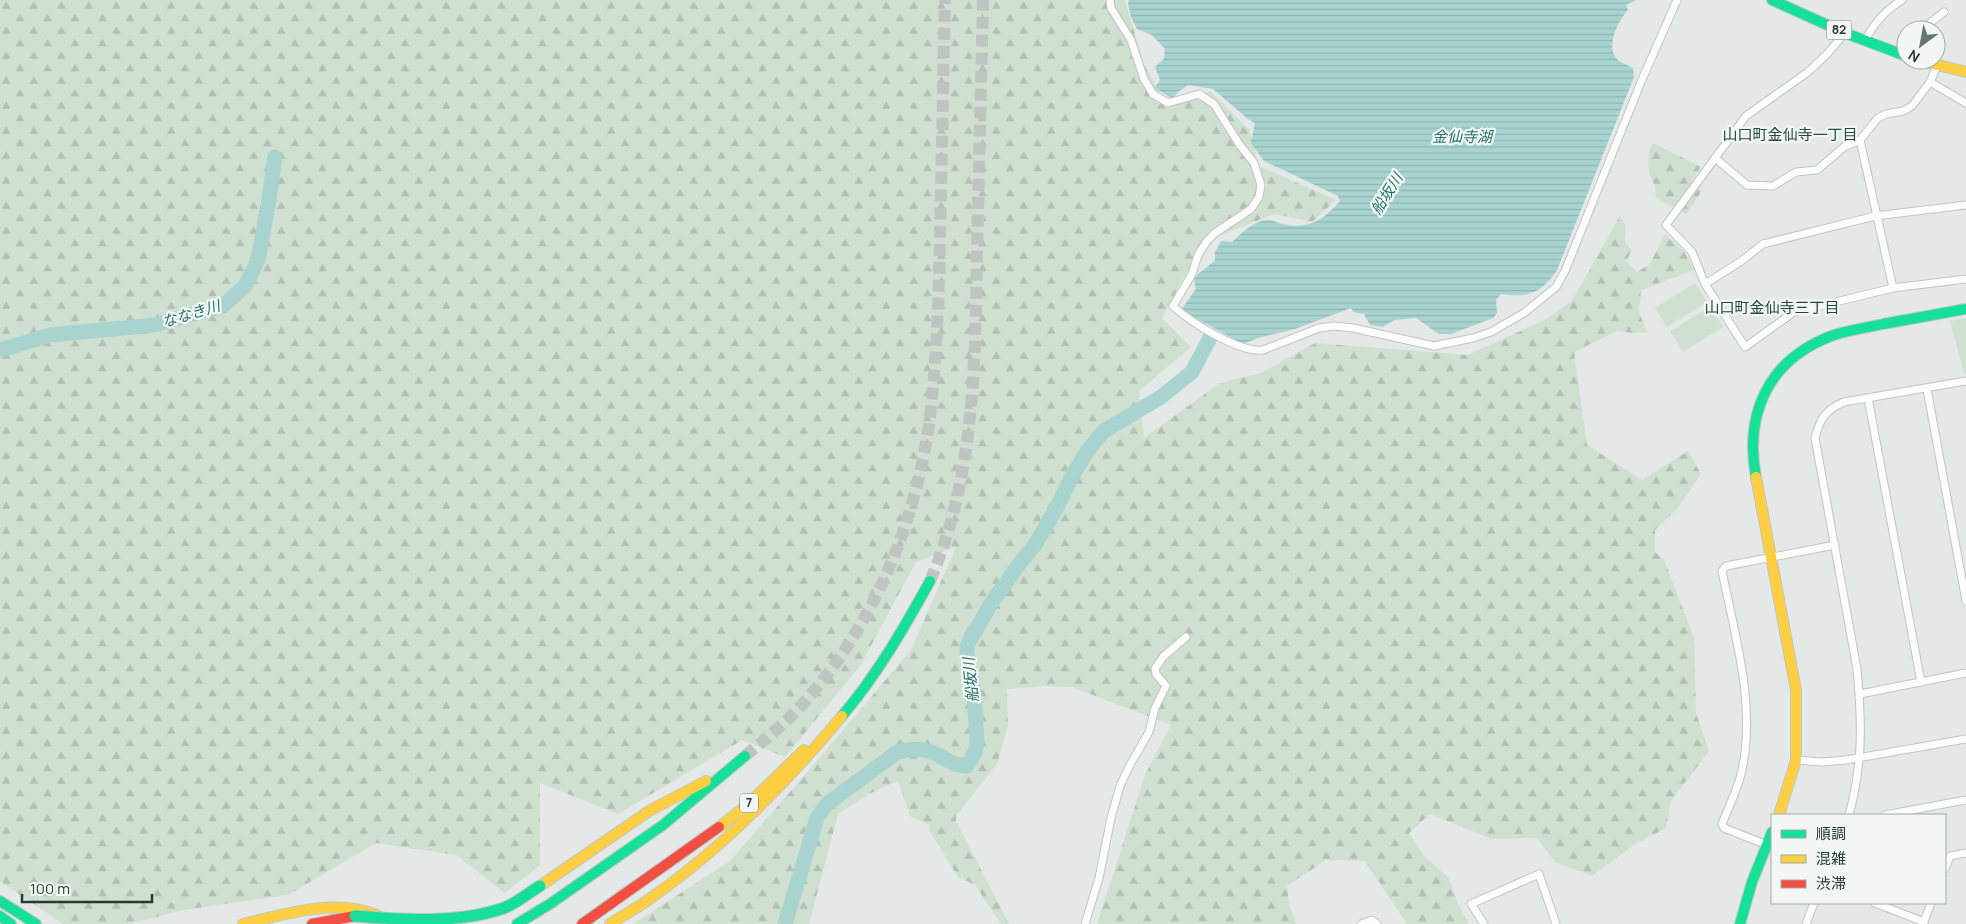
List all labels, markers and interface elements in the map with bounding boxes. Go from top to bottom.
road number: 82 [1826,20,1852,40]
north arrow [1896,20,1946,70]
text: N [1905,46,1923,67]
district label: 山口町金仙寺一丁目 [1722,124,1858,145]
water label: 金仙寺湖 [1432,126,1494,147]
water label: 船坂川 [1366,167,1408,218]
water label: ななき川 [159,294,225,332]
district label: 山口町金仙寺三丁目 [1704,297,1840,318]
water label: 船坂川 [958,655,983,704]
road number: 7 [740,794,758,812]
legend [1771,814,1946,904]
text: 順調 [1816,823,1846,844]
text: 混雑 [1816,848,1846,869]
scale bar [22,872,152,904]
text: 渋滞 [1816,873,1846,894]
text: 100 m [30,878,70,899]

